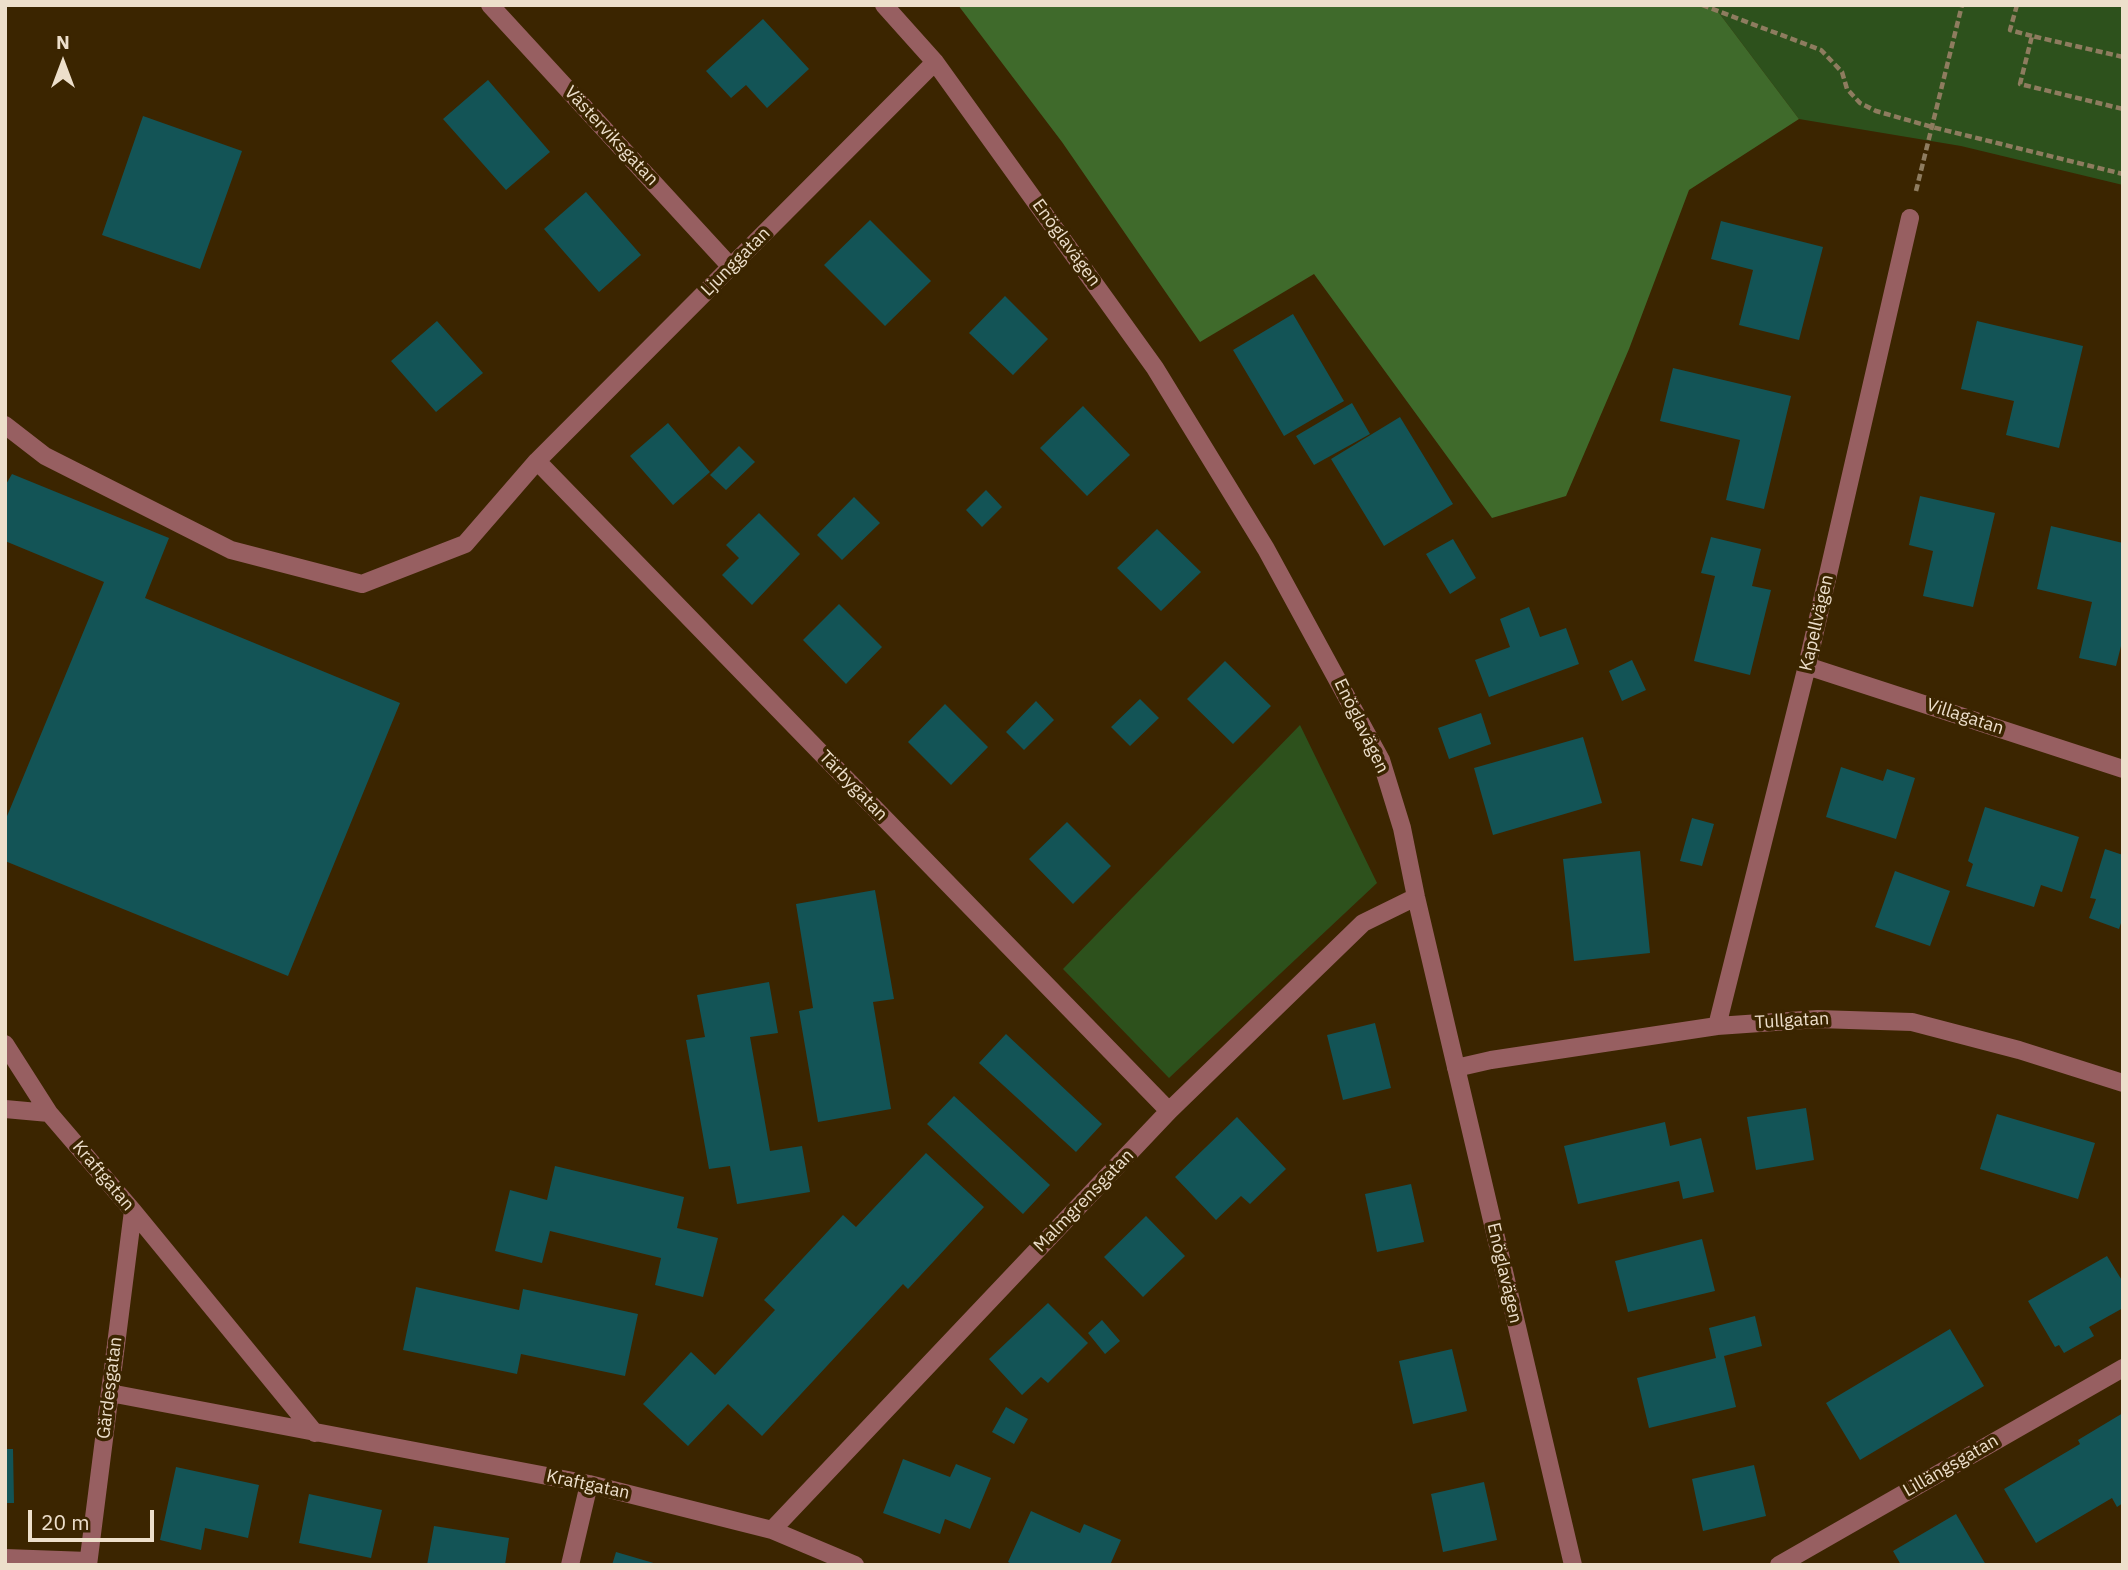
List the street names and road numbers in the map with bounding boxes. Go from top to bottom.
street label: Västerviksgatan [559,82,663,190]
street label: Enöglavägen [1027,195,1105,291]
street label: Ljunggatan [697,223,775,301]
street label: Kapellvägen [1795,573,1839,673]
street label: Enöglavägen [1329,675,1393,777]
street label: Villagatan [1924,694,2006,740]
street label: Tärbygatan [814,746,892,826]
street label: Tullgatan [1754,1008,1830,1034]
street label: Kraftgatan [68,1137,138,1215]
street label: Malmgrensgatan [1029,1145,1139,1257]
street label: Enöglavägen [1482,1221,1526,1325]
street label: Gärdesgatan [93,1336,127,1440]
street label: Lillängsgatan [1900,1430,2002,1502]
street label: Kraftgatan [544,1466,632,1504]

